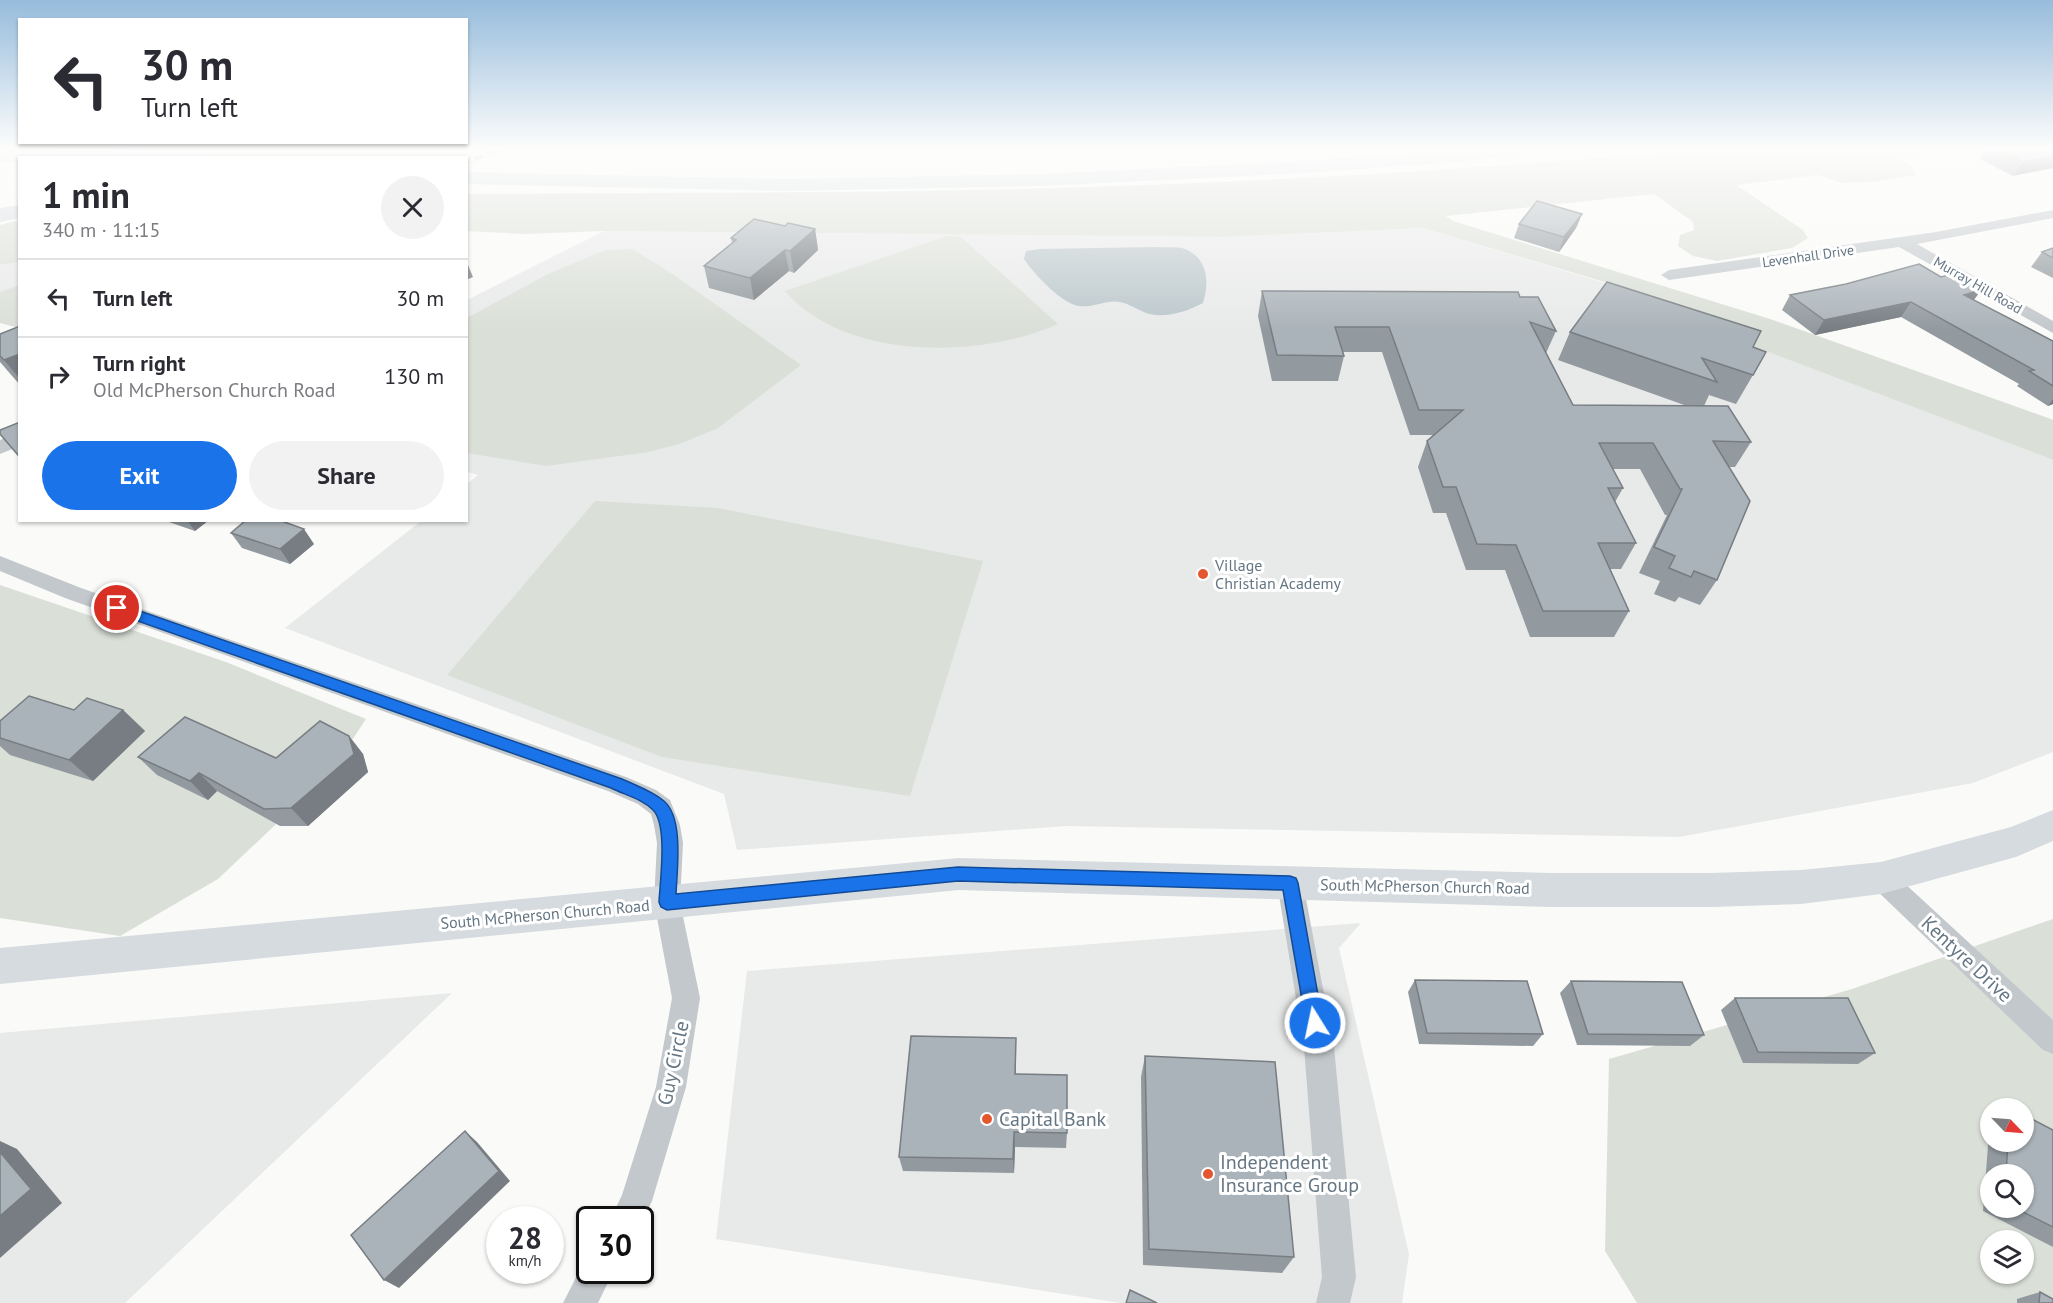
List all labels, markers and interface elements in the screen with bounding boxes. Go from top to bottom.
text: 30 m [141,37,233,92]
icon: left [42,42,120,120]
text: Turn left [141,90,238,124]
text: 1 min [42,171,130,218]
button: close [381,176,444,239]
text: 340 m · 11:15 [42,217,160,243]
street label: Levenhall Drive [1761,241,1855,271]
street label: Murray Hill Road [1930,252,2026,318]
icon: left [42,282,75,315]
text: Turn left [93,284,173,312]
text: 30 m [396,284,444,312]
text: Turn right [93,349,185,377]
icon: right [42,360,75,393]
text: 130 m [384,362,444,390]
text: Old McPherson Church Road [93,377,336,403]
button: Exit [42,441,237,510]
button: Share [249,441,444,510]
place label: Village Christian Academy [1214,555,1342,593]
marker: Village Christian Academy [1196,567,1210,581]
pin [91,582,142,633]
icon: arrive [100,591,133,624]
street label: South McPherson Church Road [1320,874,1530,898]
street label: South McPherson Church Road [440,895,650,933]
street label: Kentyre Drive [1916,910,2018,1008]
position arrow [1283,991,1347,1055]
street label: Guy Circle [651,1018,695,1108]
north arrow [1980,1098,2034,1152]
map controls [1980,1098,2034,1284]
place label: Capital Bank [999,1106,1107,1132]
marker: Capital Bank [980,1112,994,1126]
place label: Independent Insurance Group [1220,1149,1359,1198]
button: search [1980,1164,2034,1218]
marker: Independent Insurance Group [1201,1167,1215,1181]
speed limit sign: 30 [576,1206,654,1284]
text: 28 [508,1218,542,1257]
button: layers [1980,1230,2034,1284]
text: km/h [509,1251,541,1270]

